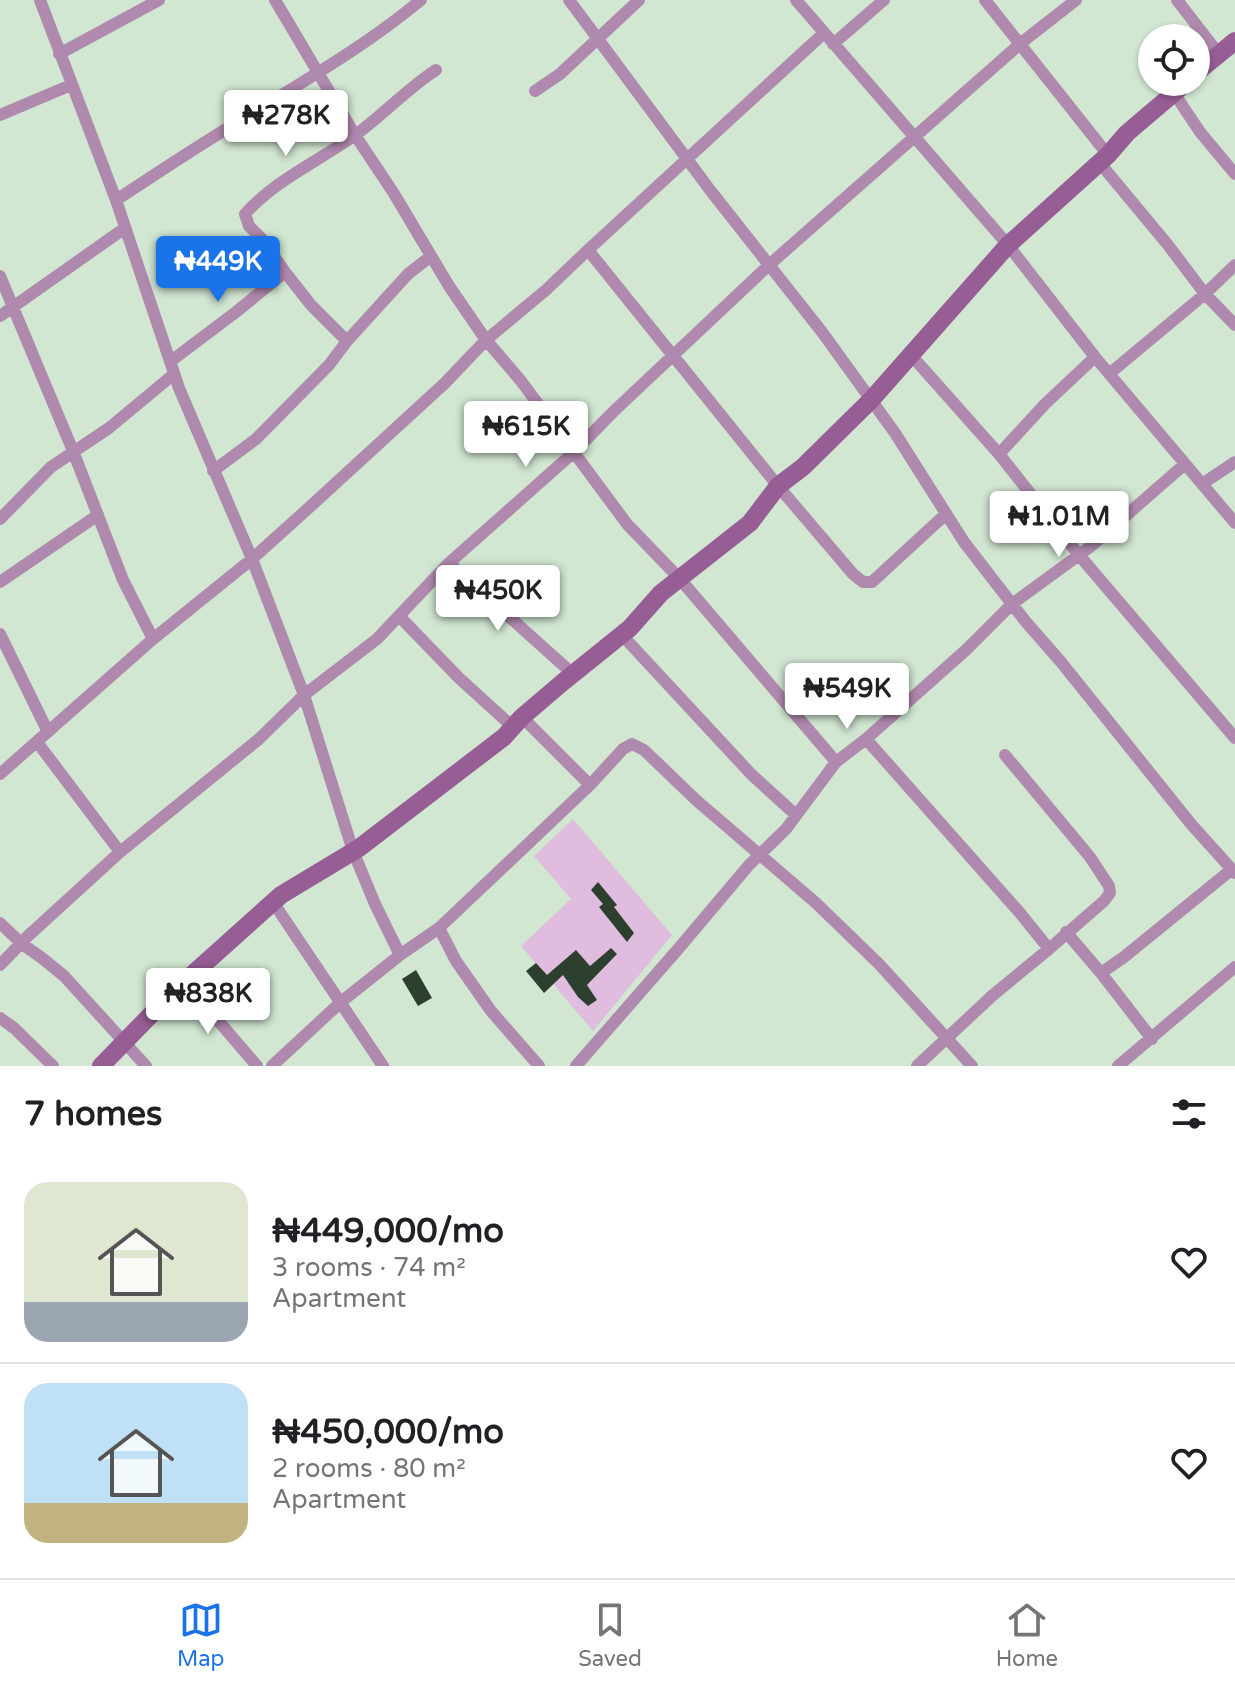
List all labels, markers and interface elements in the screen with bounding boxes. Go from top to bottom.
map controls [1138,24,1210,96]
button: locate [1138,24,1210,96]
pin: ₦278K [230,90,342,158]
text: ₦278K [242,100,330,131]
pin: ₦449K [162,236,274,304]
text: ₦449K [174,246,262,277]
pin: ₦615K [470,401,582,469]
text: ₦615K [482,411,570,442]
pin: ₦1.01M [994,491,1124,559]
text: ₦1.01M [1008,501,1110,532]
pin: ₦450K [442,565,554,633]
text: ₦450K [454,575,542,606]
pin: ₦549K [791,663,903,731]
text: ₦549K [803,673,891,704]
pin: ₦838K [152,968,264,1036]
text: ₦838K [164,978,252,1009]
icon: filters [1167,1092,1211,1136]
text: 7 homes [24,1094,162,1135]
text: ₦449,000/mo [272,1211,504,1252]
icon: home [88,1214,184,1310]
icon: heart [1167,1240,1211,1284]
text: 3 rooms · 74 m² [272,1252,466,1283]
text: Apartment [272,1283,406,1314]
text: ₦450,000/mo [272,1412,504,1453]
icon: home [88,1415,184,1511]
icon: heart [1167,1441,1211,1485]
text: 2 rooms · 80 m² [272,1453,466,1484]
text: Apartment [272,1484,406,1515]
tab: Map [177,1598,224,1672]
tab: Saved [578,1598,642,1672]
tab: Home [996,1598,1058,1672]

